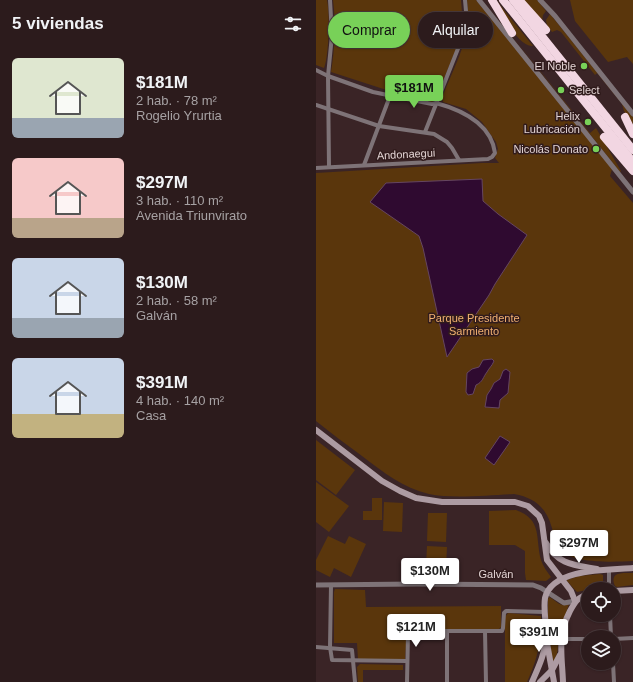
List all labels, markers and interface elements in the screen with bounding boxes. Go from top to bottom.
chip: Comprar [328,12,410,48]
chip: Alquilar [418,12,493,48]
icon: filters [282,13,304,35]
text: 5 viviendas [12,14,104,33]
place label: El Noble [534,60,576,72]
marker: El Noble [579,61,589,71]
text: $181M [136,73,188,92]
icon: home [44,74,92,122]
pin: $181M [386,75,442,109]
text: $181M [394,80,434,95]
place label: Select [569,84,600,96]
marker: Select [556,85,566,95]
text: 2 hab. · 78 m² [136,93,217,108]
text: Rogelio Yrurtia [136,108,222,123]
place label: Helix Lubricación [524,110,580,135]
marker: Helix Lubricación [583,117,593,127]
place label: Nicolás Donato [513,143,588,155]
marker: Nicolás Donato [591,144,601,154]
street label: Andonaegui [376,146,436,162]
text: $297M [136,173,188,192]
icon: home [44,174,92,222]
text: 3 hab. · 110 m² [136,193,223,208]
text: Avenida Triunvirato [136,208,247,223]
text: $130M [136,273,188,292]
icon: home [44,274,92,322]
text: 2 hab. · 58 m² [136,293,217,308]
text: Galván [136,308,177,323]
park label: Parque Presidente Sarmiento [428,312,520,337]
text: $391M [136,373,188,392]
icon: home [44,374,92,422]
text: 4 hab. · 140 m² [136,393,224,408]
text: Casa [136,408,166,423]
pin: $297M [551,530,607,564]
text: $297M [559,535,599,550]
pin: $130M [402,558,458,592]
text: $130M [410,563,450,578]
street label: Galván [479,568,513,580]
map controls [581,582,621,670]
button: locate [581,582,621,622]
pin: $121M [388,614,444,648]
text: $121M [396,619,436,634]
pin: $391M [511,619,567,653]
text: $391M [519,624,559,639]
button: layers [581,630,621,670]

